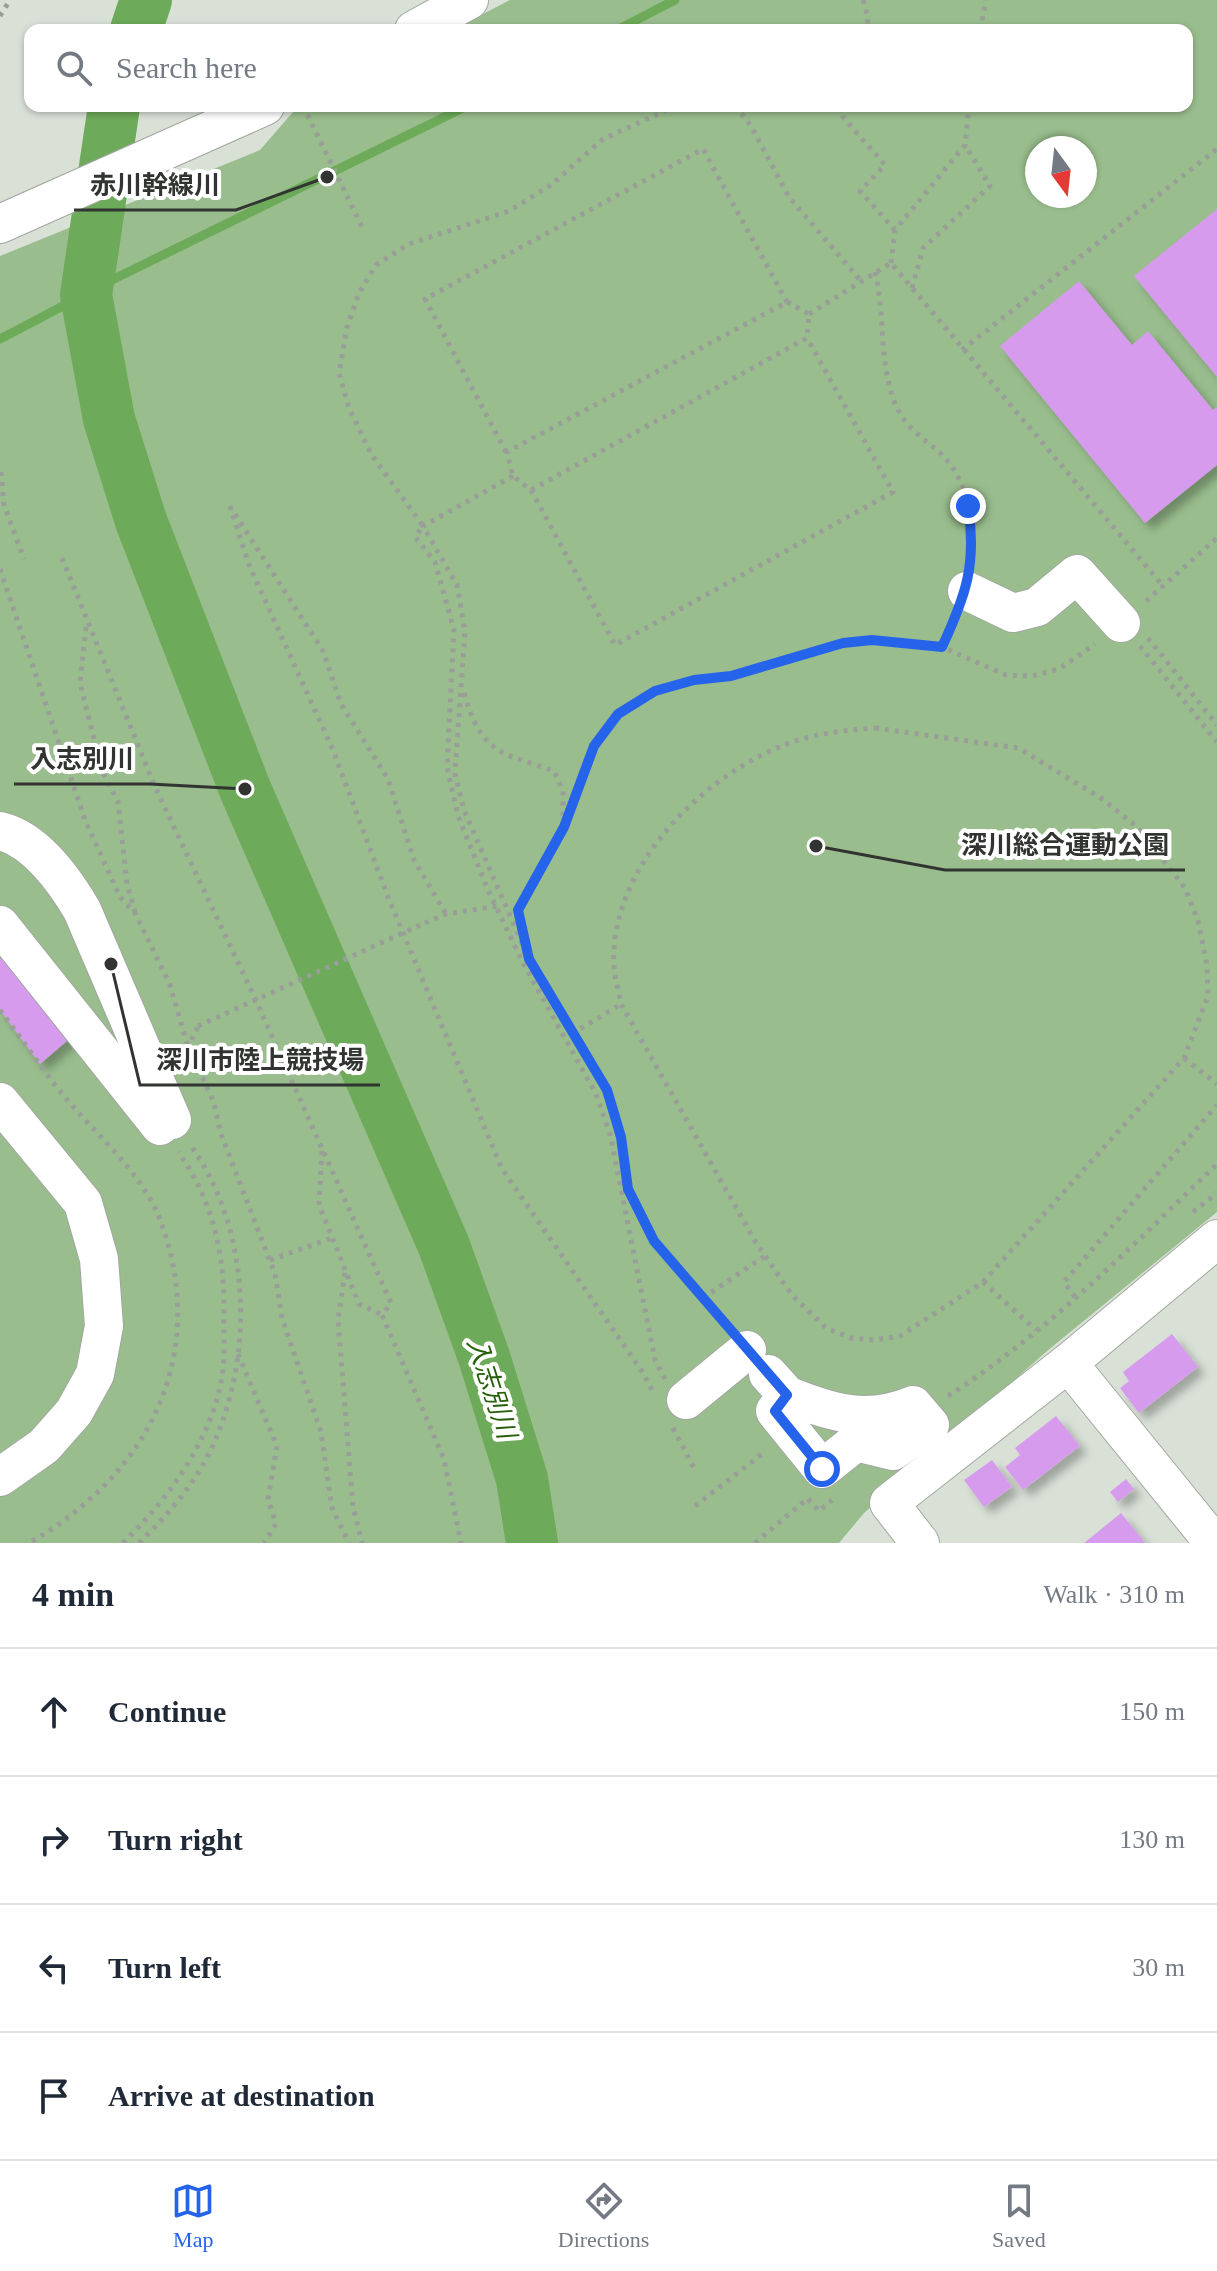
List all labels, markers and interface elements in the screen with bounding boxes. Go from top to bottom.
search box [24,24,1193,112]
icon: search [52,46,96,90]
text: Search here [116,51,257,84]
north arrow [1025,136,1097,208]
callout: 赤川幹線川 [74,160,236,210]
text: 赤川幹線川 [90,171,220,200]
route end [950,488,986,524]
callout: 入志別川 [14,734,150,784]
text: 入志別川 [30,745,134,774]
callout: 深川総合運動公園 [945,820,1185,870]
text: 深川総合運動公園 [961,831,1169,860]
callout: 深川市陸上競技場 [140,1035,380,1085]
text: 深川市陸上競技場 [156,1046,364,1075]
water label: 入志別川 [462,1334,522,1445]
route start [804,1451,840,1487]
text: 4 min [32,1576,114,1613]
text: Walk · 310 m [1043,1580,1185,1609]
icon: ahead [32,1690,76,1734]
text: Continue [108,1695,226,1728]
text: 150 m [1119,1697,1185,1726]
icon: right [32,1818,76,1862]
text: Turn right [108,1823,243,1856]
text: 130 m [1119,1825,1185,1854]
icon: left [32,1946,76,1990]
text: Turn left [108,1951,221,1984]
text: 30 m [1132,1953,1185,1982]
icon: arrive [32,2074,76,2118]
text: Arrive at destination [108,2079,375,2112]
tab: Map [171,2179,215,2253]
tab: Directions [558,2179,649,2253]
tab: Saved [992,2179,1046,2253]

